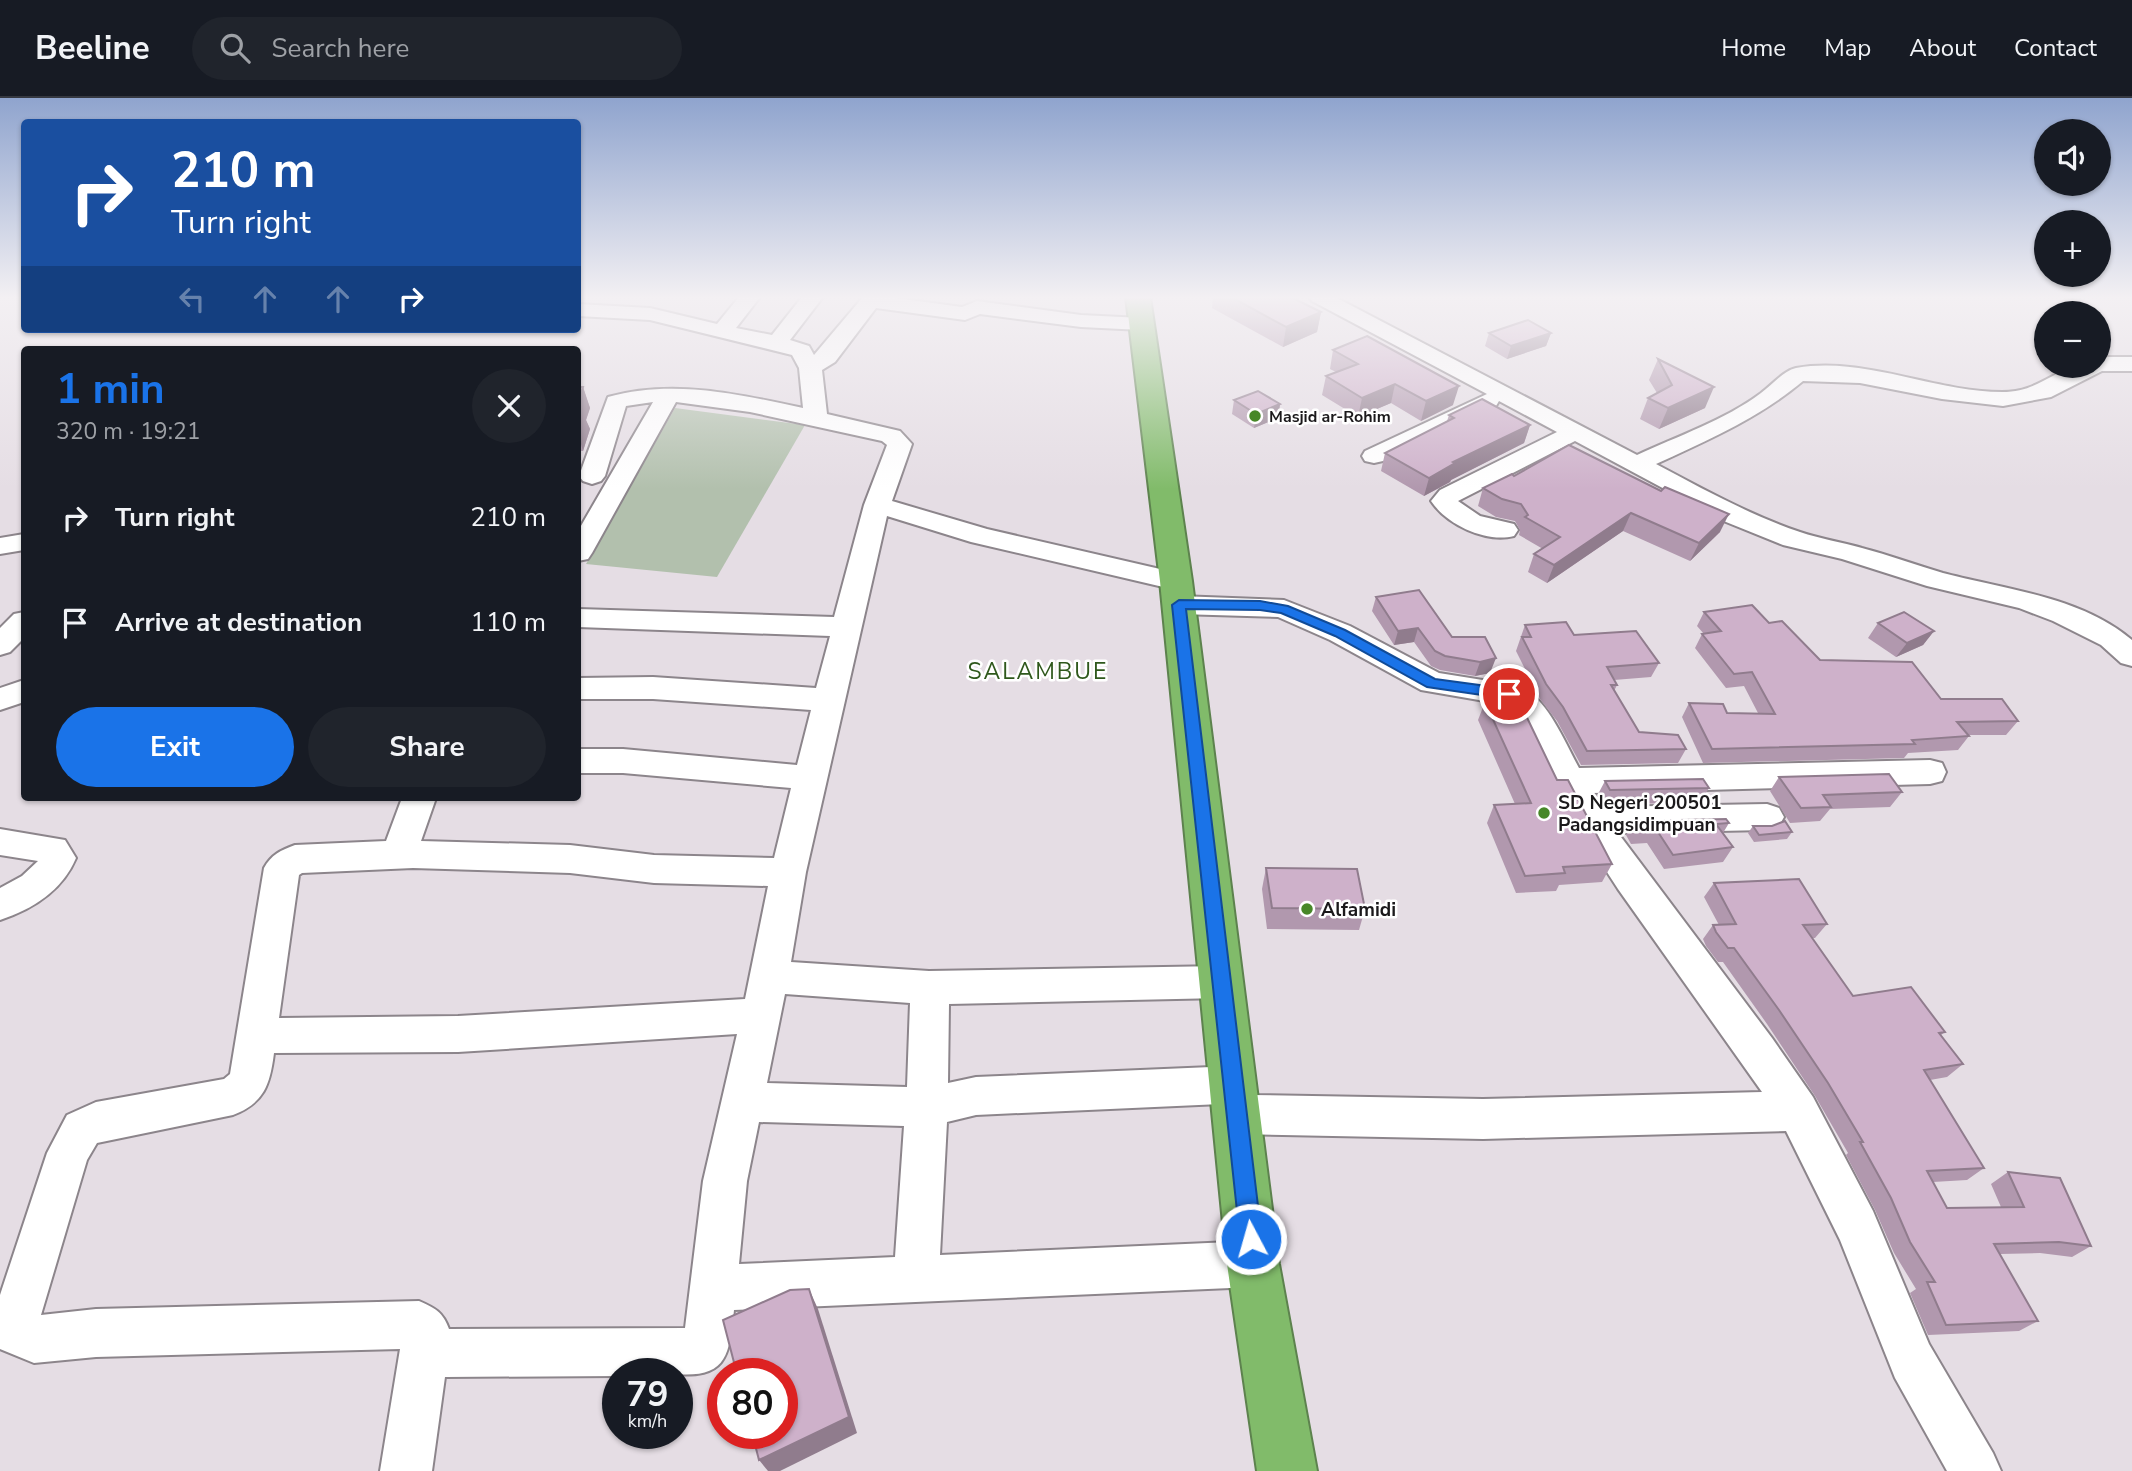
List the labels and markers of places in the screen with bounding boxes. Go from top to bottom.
place label: Masjid ar-Rohim [1269,406,1391,428]
marker: Masjid ar-Rohim [1247,408,1263,424]
pin [1479,664,1539,724]
place label: SD Negeri 200501 Padangsidimpuan [1558,790,1722,838]
marker: SD Negeri 200501 Padangsidimpuan [1536,805,1552,821]
place label: Alfamidi [1321,897,1396,923]
marker: Alfamidi [1299,901,1315,917]

